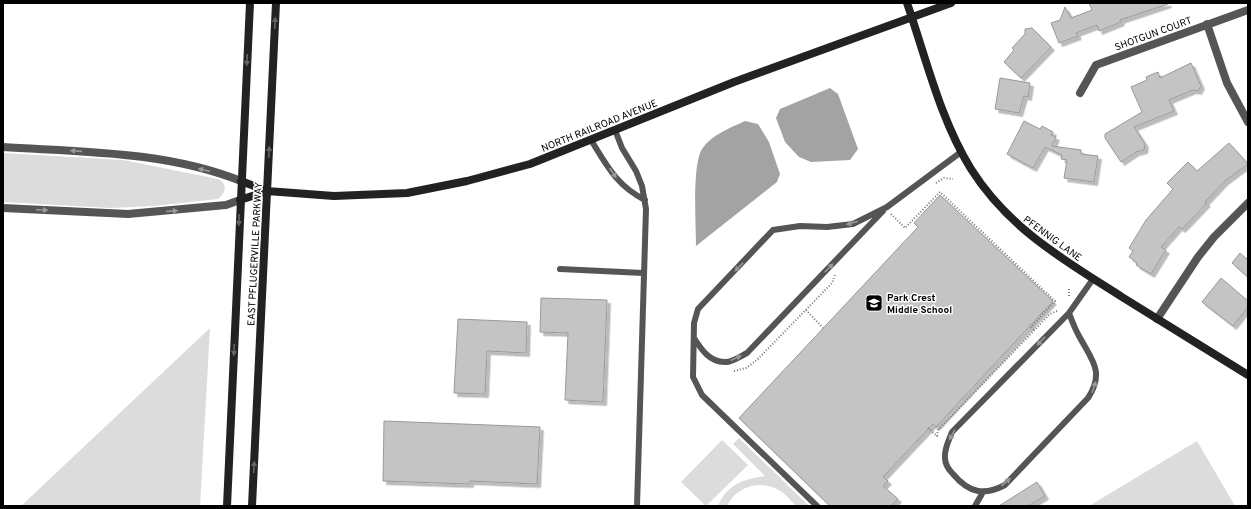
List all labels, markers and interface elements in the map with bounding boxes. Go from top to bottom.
street label: SHOTGUN COURT [1113,14,1194,54]
one-way arrow [272,16,278,29]
one-way arrow [244,54,250,67]
street label: NORTH RAILROAD AVENUE [540,97,660,156]
one-way arrow [266,145,272,158]
one-way arrow [69,148,82,154]
one-way arrow [198,167,210,173]
one-way arrow [609,167,616,179]
street label: EAST PFLUGERVILLE PARKWAY [245,181,266,326]
one-way arrow [36,207,48,214]
one-way arrow [166,207,178,214]
one-way arrow [236,214,243,226]
street label: PFENNIG LANE [1020,214,1084,265]
one-way arrow [846,220,858,226]
one-way arrow [734,262,743,272]
one-way arrow [824,263,833,273]
place label: Park Crest Middle School [887,292,952,317]
school or university icon: Park Crest Middle School [864,293,884,313]
one-way arrow [1036,336,1046,346]
one-way arrow [230,344,237,356]
one-way arrow [730,355,742,361]
one-way arrow [1091,380,1097,392]
one-way arrow [949,429,955,441]
one-way arrow [251,460,257,473]
one-way arrow [1002,478,1011,487]

